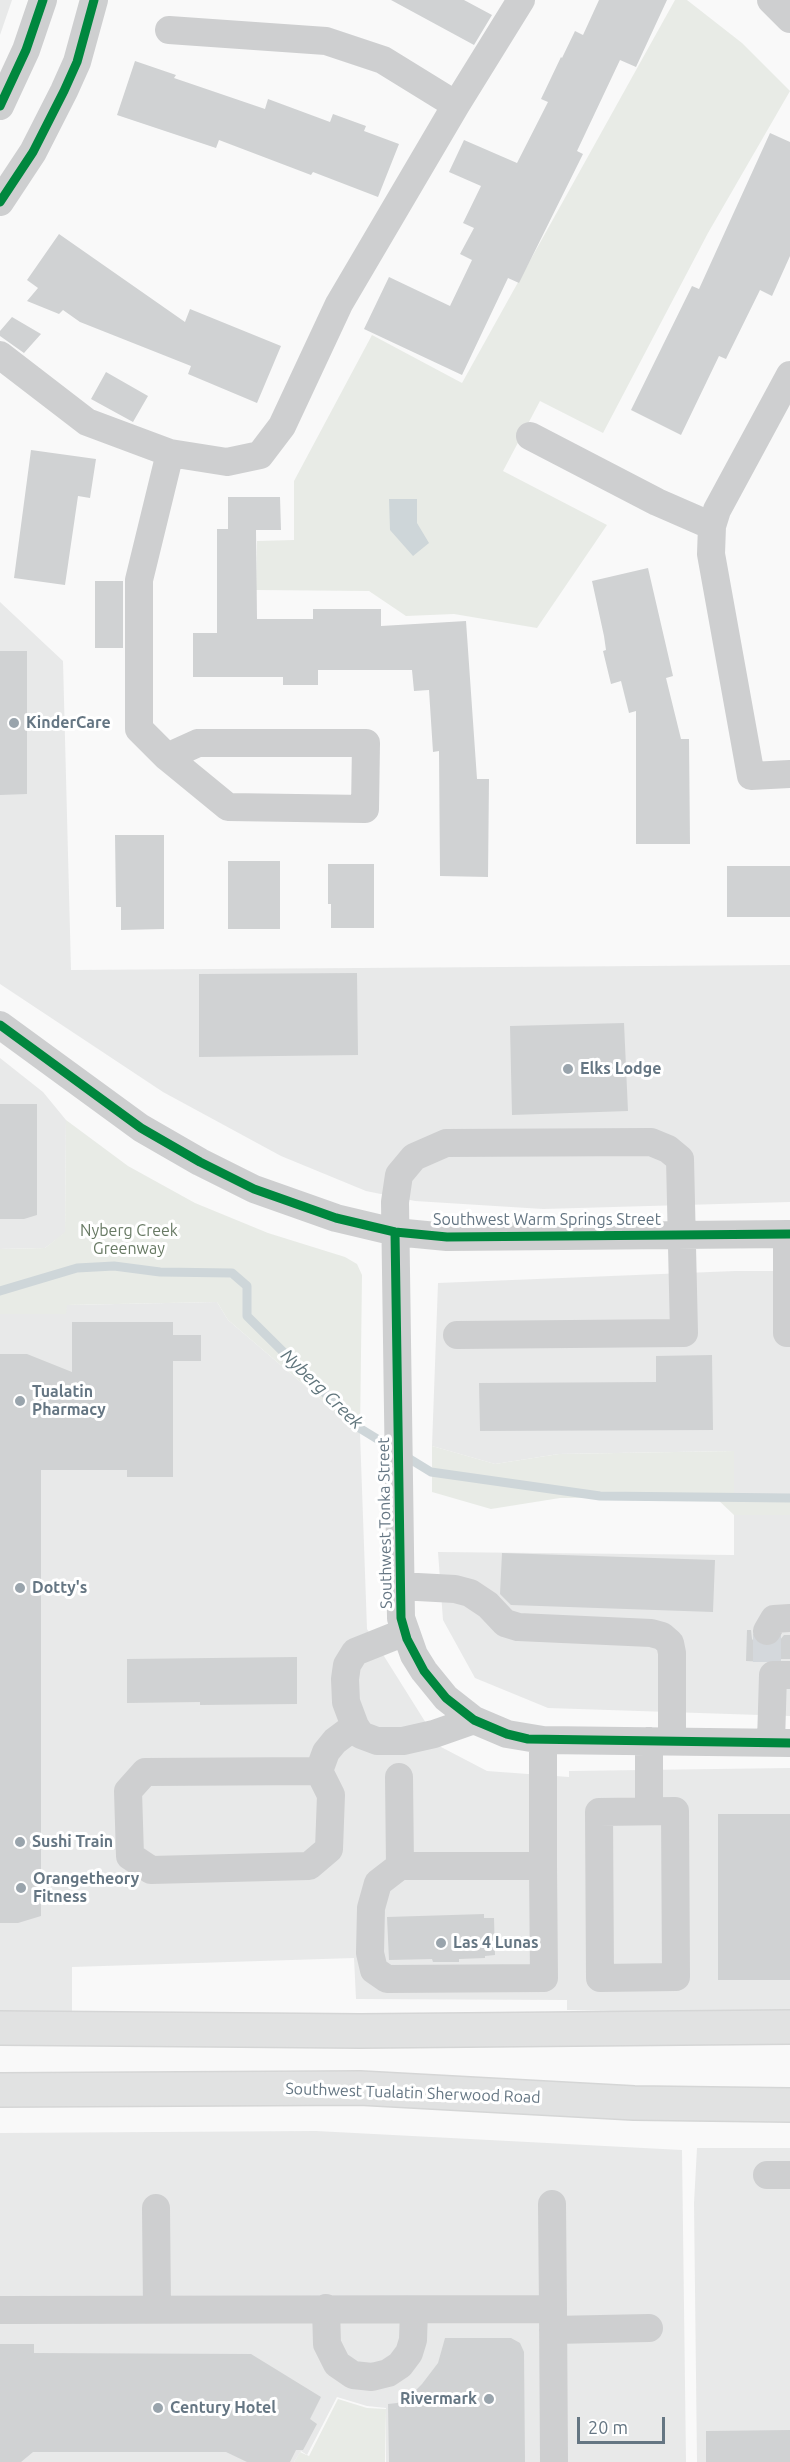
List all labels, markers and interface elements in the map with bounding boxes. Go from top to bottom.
place label: KinderCare [26,713,111,733]
marker: KinderCare [7,716,21,730]
place label: Elks Lodge [580,1059,661,1079]
marker: Elks Lodge [561,1062,575,1076]
street label: Southwest Warm Springs Street [433,1210,661,1230]
park label: Nyberg Creek Greenway [80,1221,178,1259]
water label: Nyberg Creek [276,1344,368,1434]
place label: Tualatin Pharmacy [32,1382,106,1420]
marker: Tualatin Pharmacy [13,1394,27,1408]
street label: Southwest Tonka Street [374,1437,396,1609]
place label: Dotty's [32,1578,87,1598]
marker: Dotty's [13,1581,27,1595]
place label: Sushi Train [32,1832,113,1852]
marker: Sushi Train [13,1835,27,1849]
place label: Orangetheory Fitness [33,1869,139,1907]
marker: Orangetheory Fitness [14,1881,28,1895]
place label: Las 4 Lunas [453,1933,539,1953]
marker: Las 4 Lunas [434,1936,448,1950]
street label: Southwest Tualatin Sherwood Road [285,2079,541,2107]
place label: Rivermark [400,2389,477,2409]
marker: Rivermark [482,2392,496,2406]
place label: Century Hotel [170,2398,276,2418]
marker: Century Hotel [151,2401,165,2415]
scale bar [580,2405,668,2443]
text: 20 m [588,2417,628,2437]

